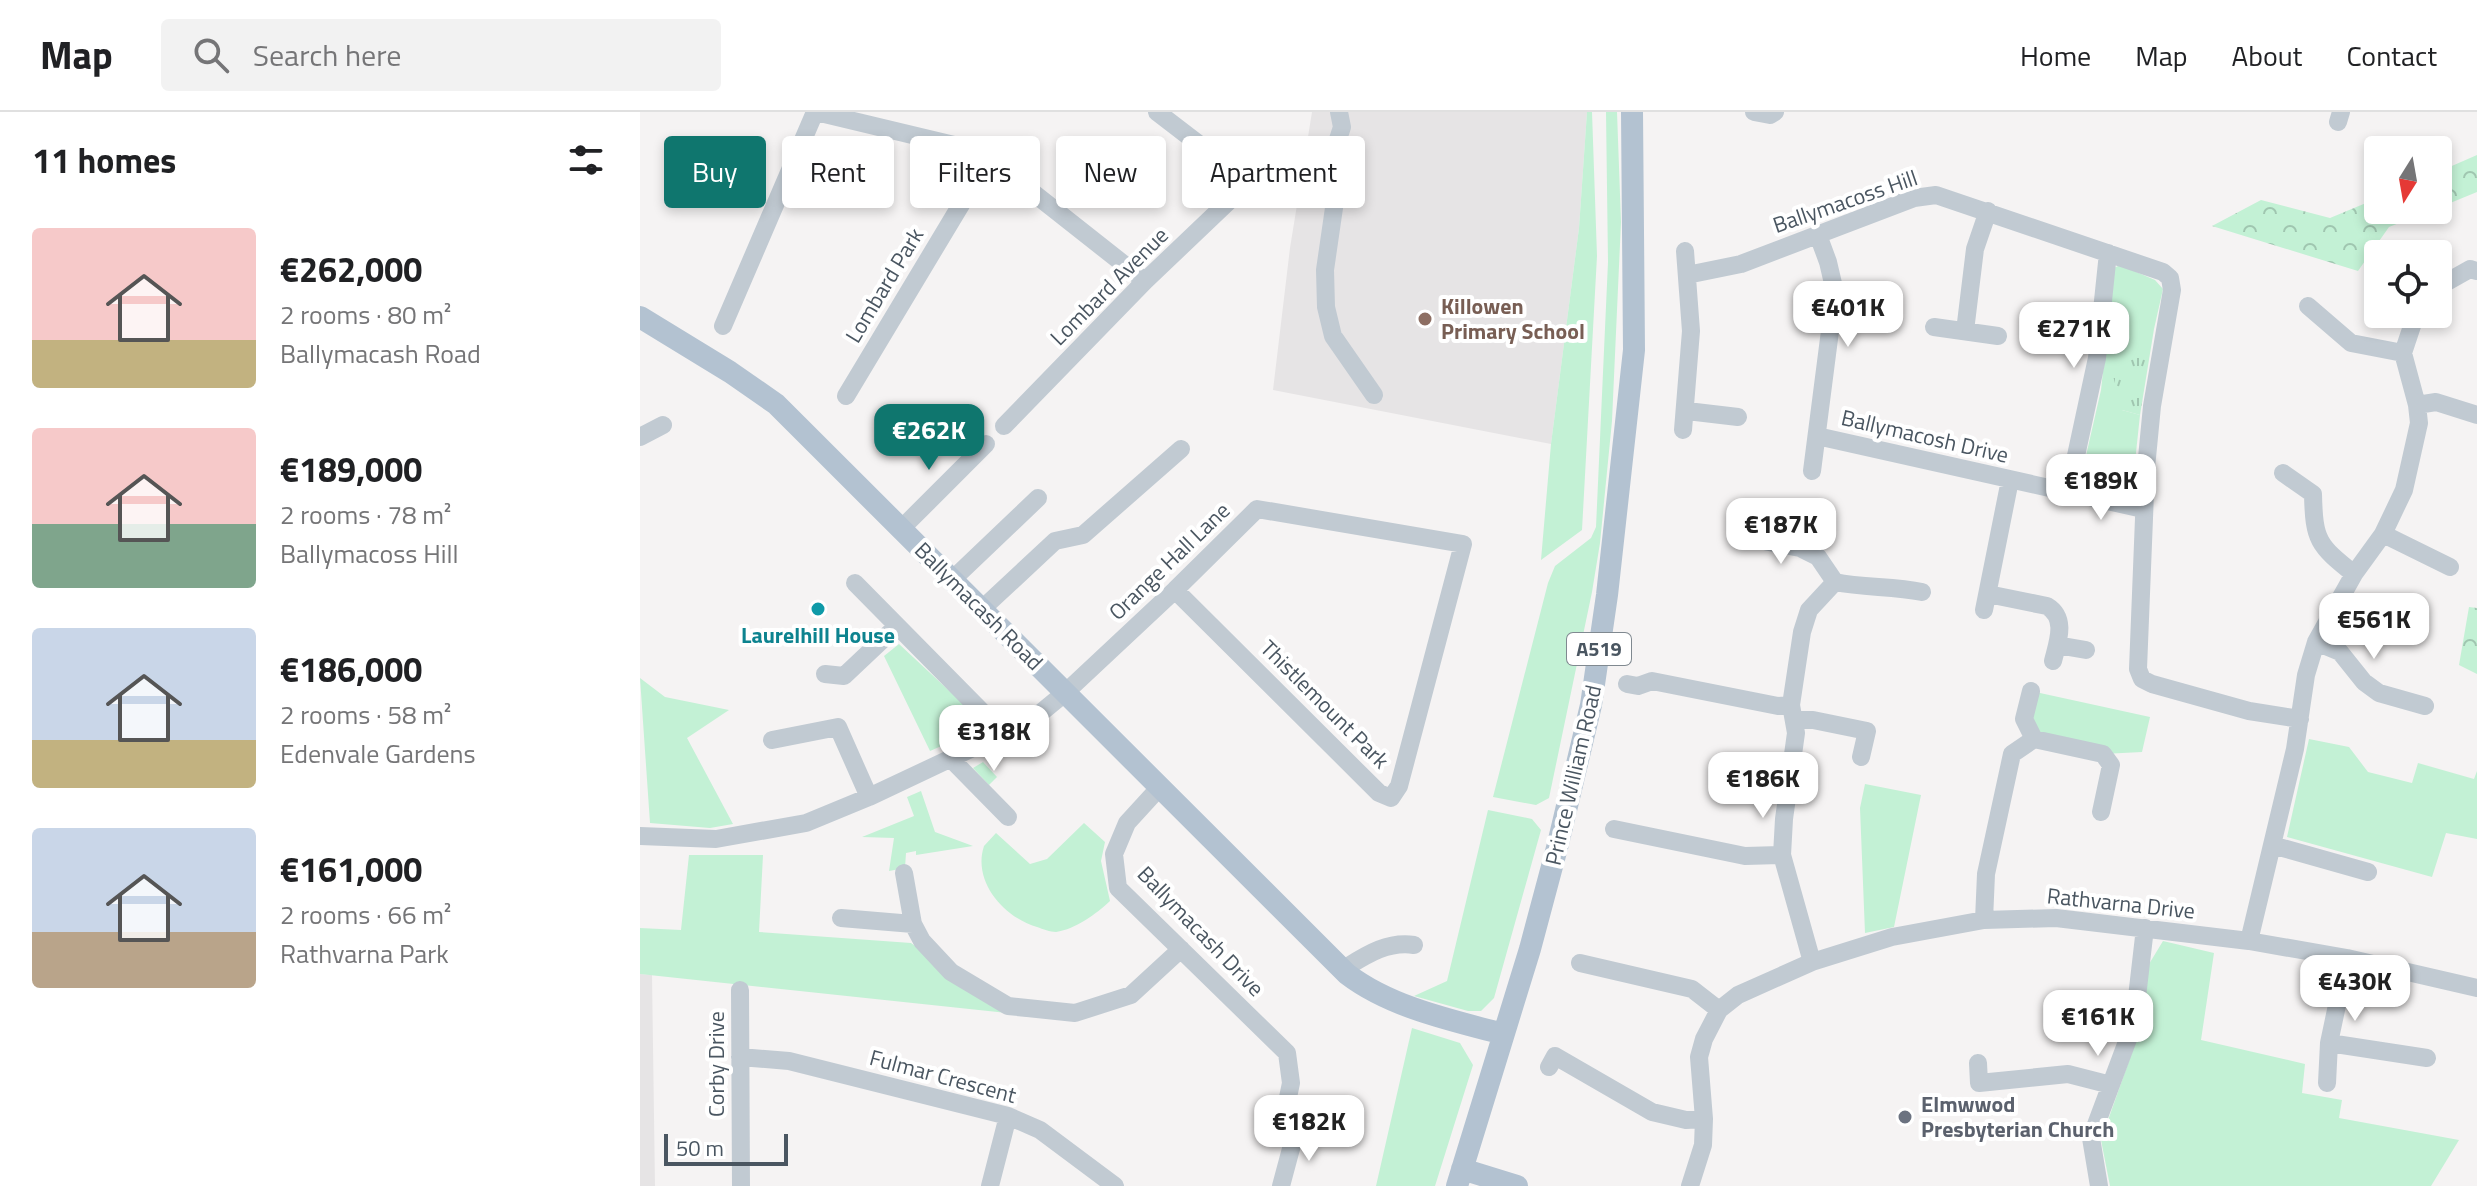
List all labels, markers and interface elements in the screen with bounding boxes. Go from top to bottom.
search box [161,19,721,91]
text: Map [40,26,113,84]
text: Search here [253,32,402,78]
icon: search [189,33,233,77]
text: Home [2020,34,2091,77]
text: Map [2135,34,2188,77]
text: About [2232,34,2302,77]
text: Contact [2346,34,2437,77]
text: 11 homes [32,134,176,186]
chip: Buy [664,136,766,208]
chip: Rent [782,136,894,208]
chip: Filters [910,136,1040,208]
chip: New [1056,136,1166,208]
chip: Apartment [1182,136,1365,208]
north arrow [2364,136,2452,224]
map controls [2364,136,2452,328]
icon: filters [564,138,608,182]
street label: Ballymacoss Hill [1768,160,1922,242]
street label: Lombard Avenue [1042,219,1176,353]
street label: Lombard Park [836,221,932,349]
button: locate [2364,240,2452,328]
text: €262,000 [280,243,422,295]
icon: home [96,260,192,356]
pin: €401K [1792,281,1904,349]
text: €401K [1811,287,1885,326]
place label: Killowen Primary School [1441,289,1585,348]
text: 2 rooms · 80 m² [280,295,451,334]
pin: €271K [2018,302,2130,370]
text: €271K [2037,308,2111,347]
marker: Killowen Primary School [1416,310,1434,328]
text: Ballymacash Road [280,334,481,373]
street label: Ballymacosh Drive [1838,400,2012,472]
pin: €262K [873,404,985,472]
text: €262K [892,410,966,449]
text: €189,000 [280,443,422,495]
pin: €189K [2045,454,2157,522]
icon: home [96,460,192,556]
text: €189K [2064,460,2138,499]
street label: Orange Hall Lane [1101,494,1237,628]
text: 2 rooms · 78 m² [280,495,451,534]
pin: €187K [1725,498,1837,566]
text: €187K [1744,504,1818,543]
text: Ballymacoss Hill [280,534,458,573]
street label: Ballymacash Road [907,534,1051,678]
pin: €561K [2318,593,2430,661]
text: €561K [2337,599,2411,638]
marker: Laurelhill House [809,600,827,618]
place label: Laurelhill House [741,618,895,652]
street label: Thistlemount Park [1253,632,1398,777]
road number: A519 [1567,633,1631,665]
text: €186,000 [280,643,422,695]
icon: home [96,660,192,756]
street label: Prince William Road [1536,682,1610,868]
text: 2 rooms · 58 m² [280,695,451,734]
pin: €318K [938,705,1050,773]
text: €318K [957,711,1031,750]
text: Edenvale Gardens [280,734,476,773]
pin: €186K [1707,752,1819,820]
text: €186K [1726,758,1800,797]
text: €161,000 [280,843,422,895]
street label: Ballymacash Drive [1130,858,1272,1004]
icon: home [96,860,192,956]
street label: Rathvarna Drive [2045,878,2197,928]
text: 2 rooms · 66 m² [280,895,451,934]
text: Rathvarna Park [280,934,449,973]
pin: €430K [2299,955,2411,1023]
text: €430K [2318,961,2392,1000]
pin: €161K [2042,990,2154,1058]
text: €161K [2061,996,2135,1035]
street label: Corby Drive [699,1011,733,1117]
street label: Fulmar Crescent [866,1040,1020,1112]
place label: Elmwwod Presbyterian Church [1921,1087,2114,1146]
pin: €182K [1253,1095,1365,1163]
text: €182K [1272,1101,1346,1140]
marker: Elmwwod Presbyterian Church [1896,1108,1914,1126]
scale bar [664,1130,788,1166]
text: 50 m [676,1131,724,1165]

